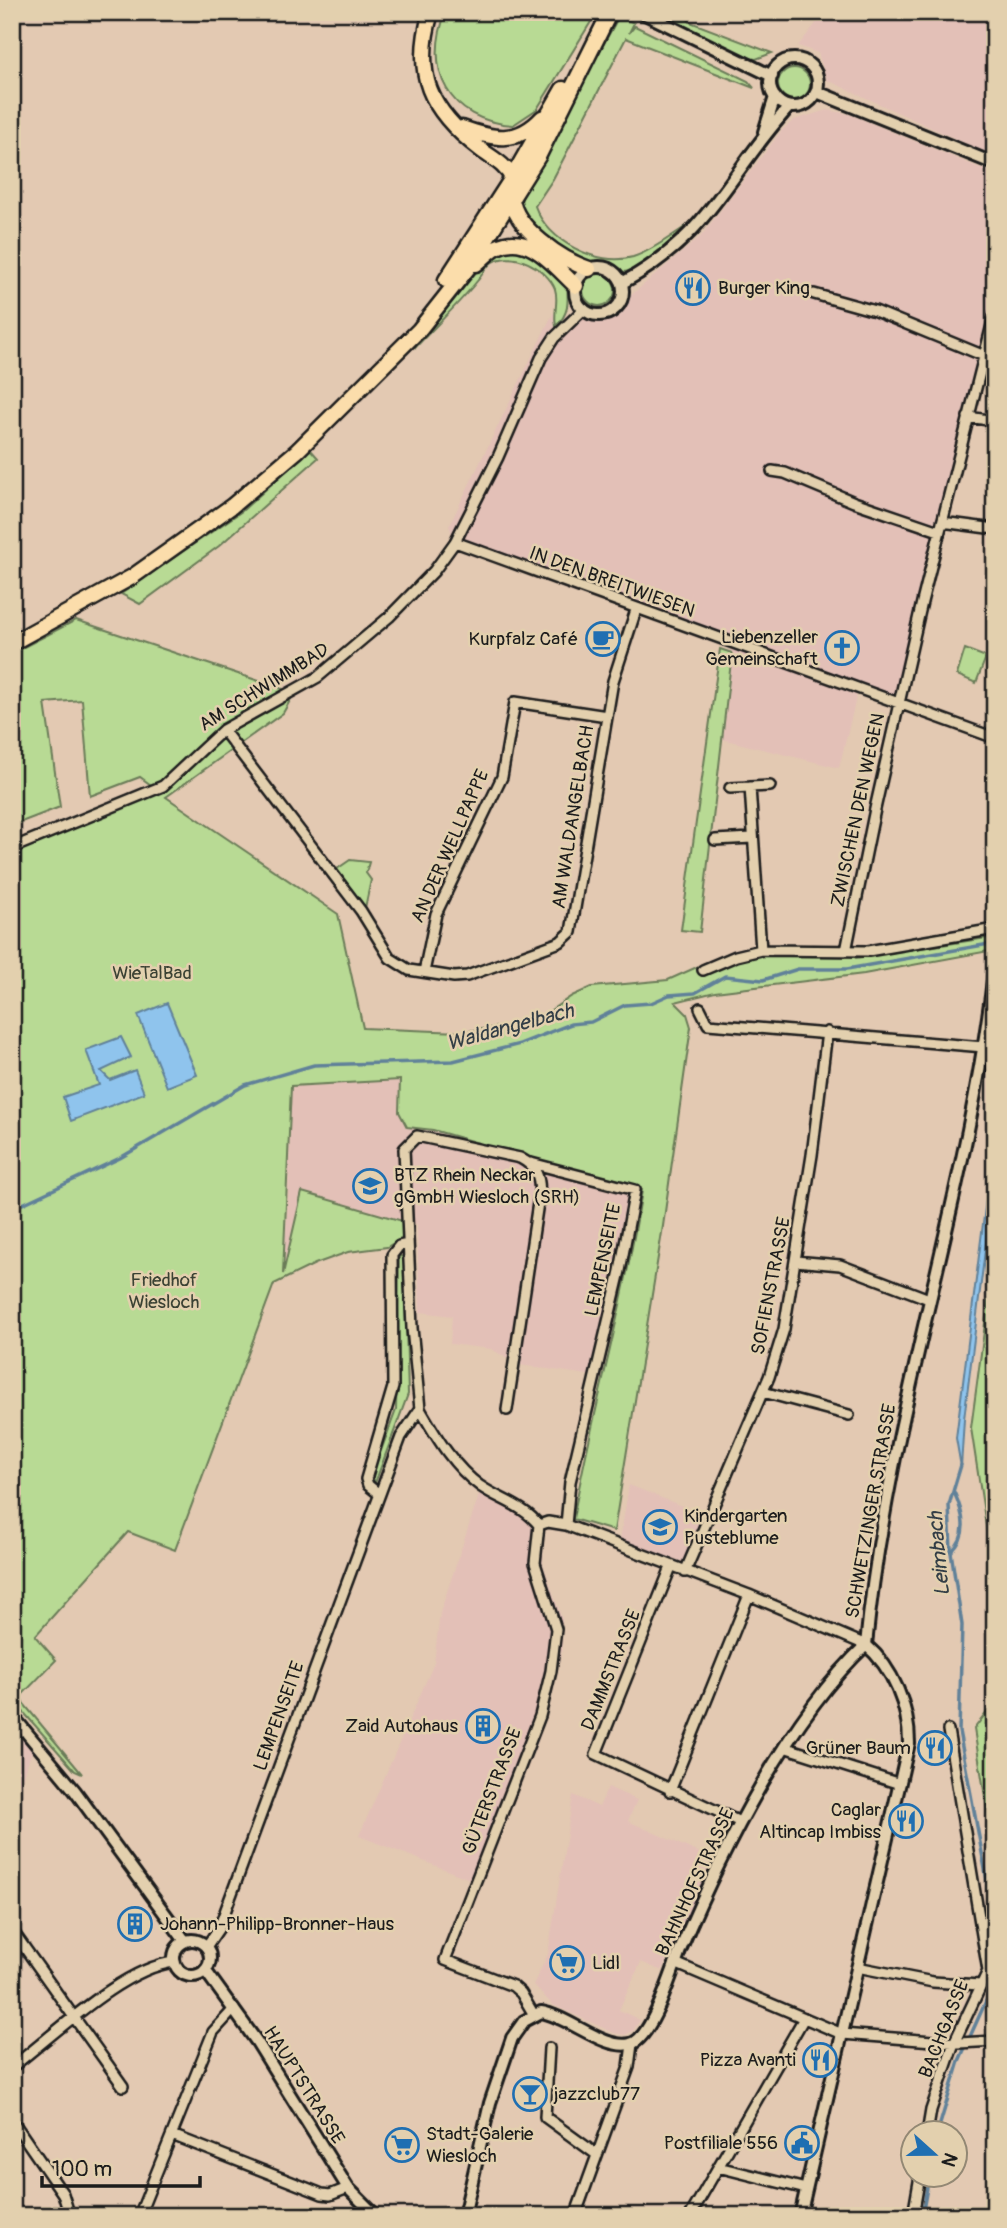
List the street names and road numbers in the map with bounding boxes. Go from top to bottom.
street label: IN DEN BREITWIESEN [526,541,698,623]
street label: AM SCHWIMMBAD [195,637,334,737]
street label: ZWISCHEN DEN WEGEN [826,711,890,909]
street label: AM WALDANGELBACH [547,724,599,910]
street label: AN DER WELLPAPPE [405,765,495,926]
street label: LEMPENSEITE [579,1201,627,1319]
street label: SOFIENSTRASSE [746,1215,796,1357]
street label: SCHWETZINGER STRASSE [840,1402,902,1620]
street label: DAMMSTRASSE [576,1606,646,1734]
street label: LEMPENSEITE [248,1658,310,1774]
street label: GÜTERSTRASSE [457,1724,527,1858]
street label: BAHNHOFSTRASSE [650,1804,740,1960]
street label: BACHGASSE [913,1976,975,2082]
street label: HAUPTSTRASSE [258,2021,350,2149]

